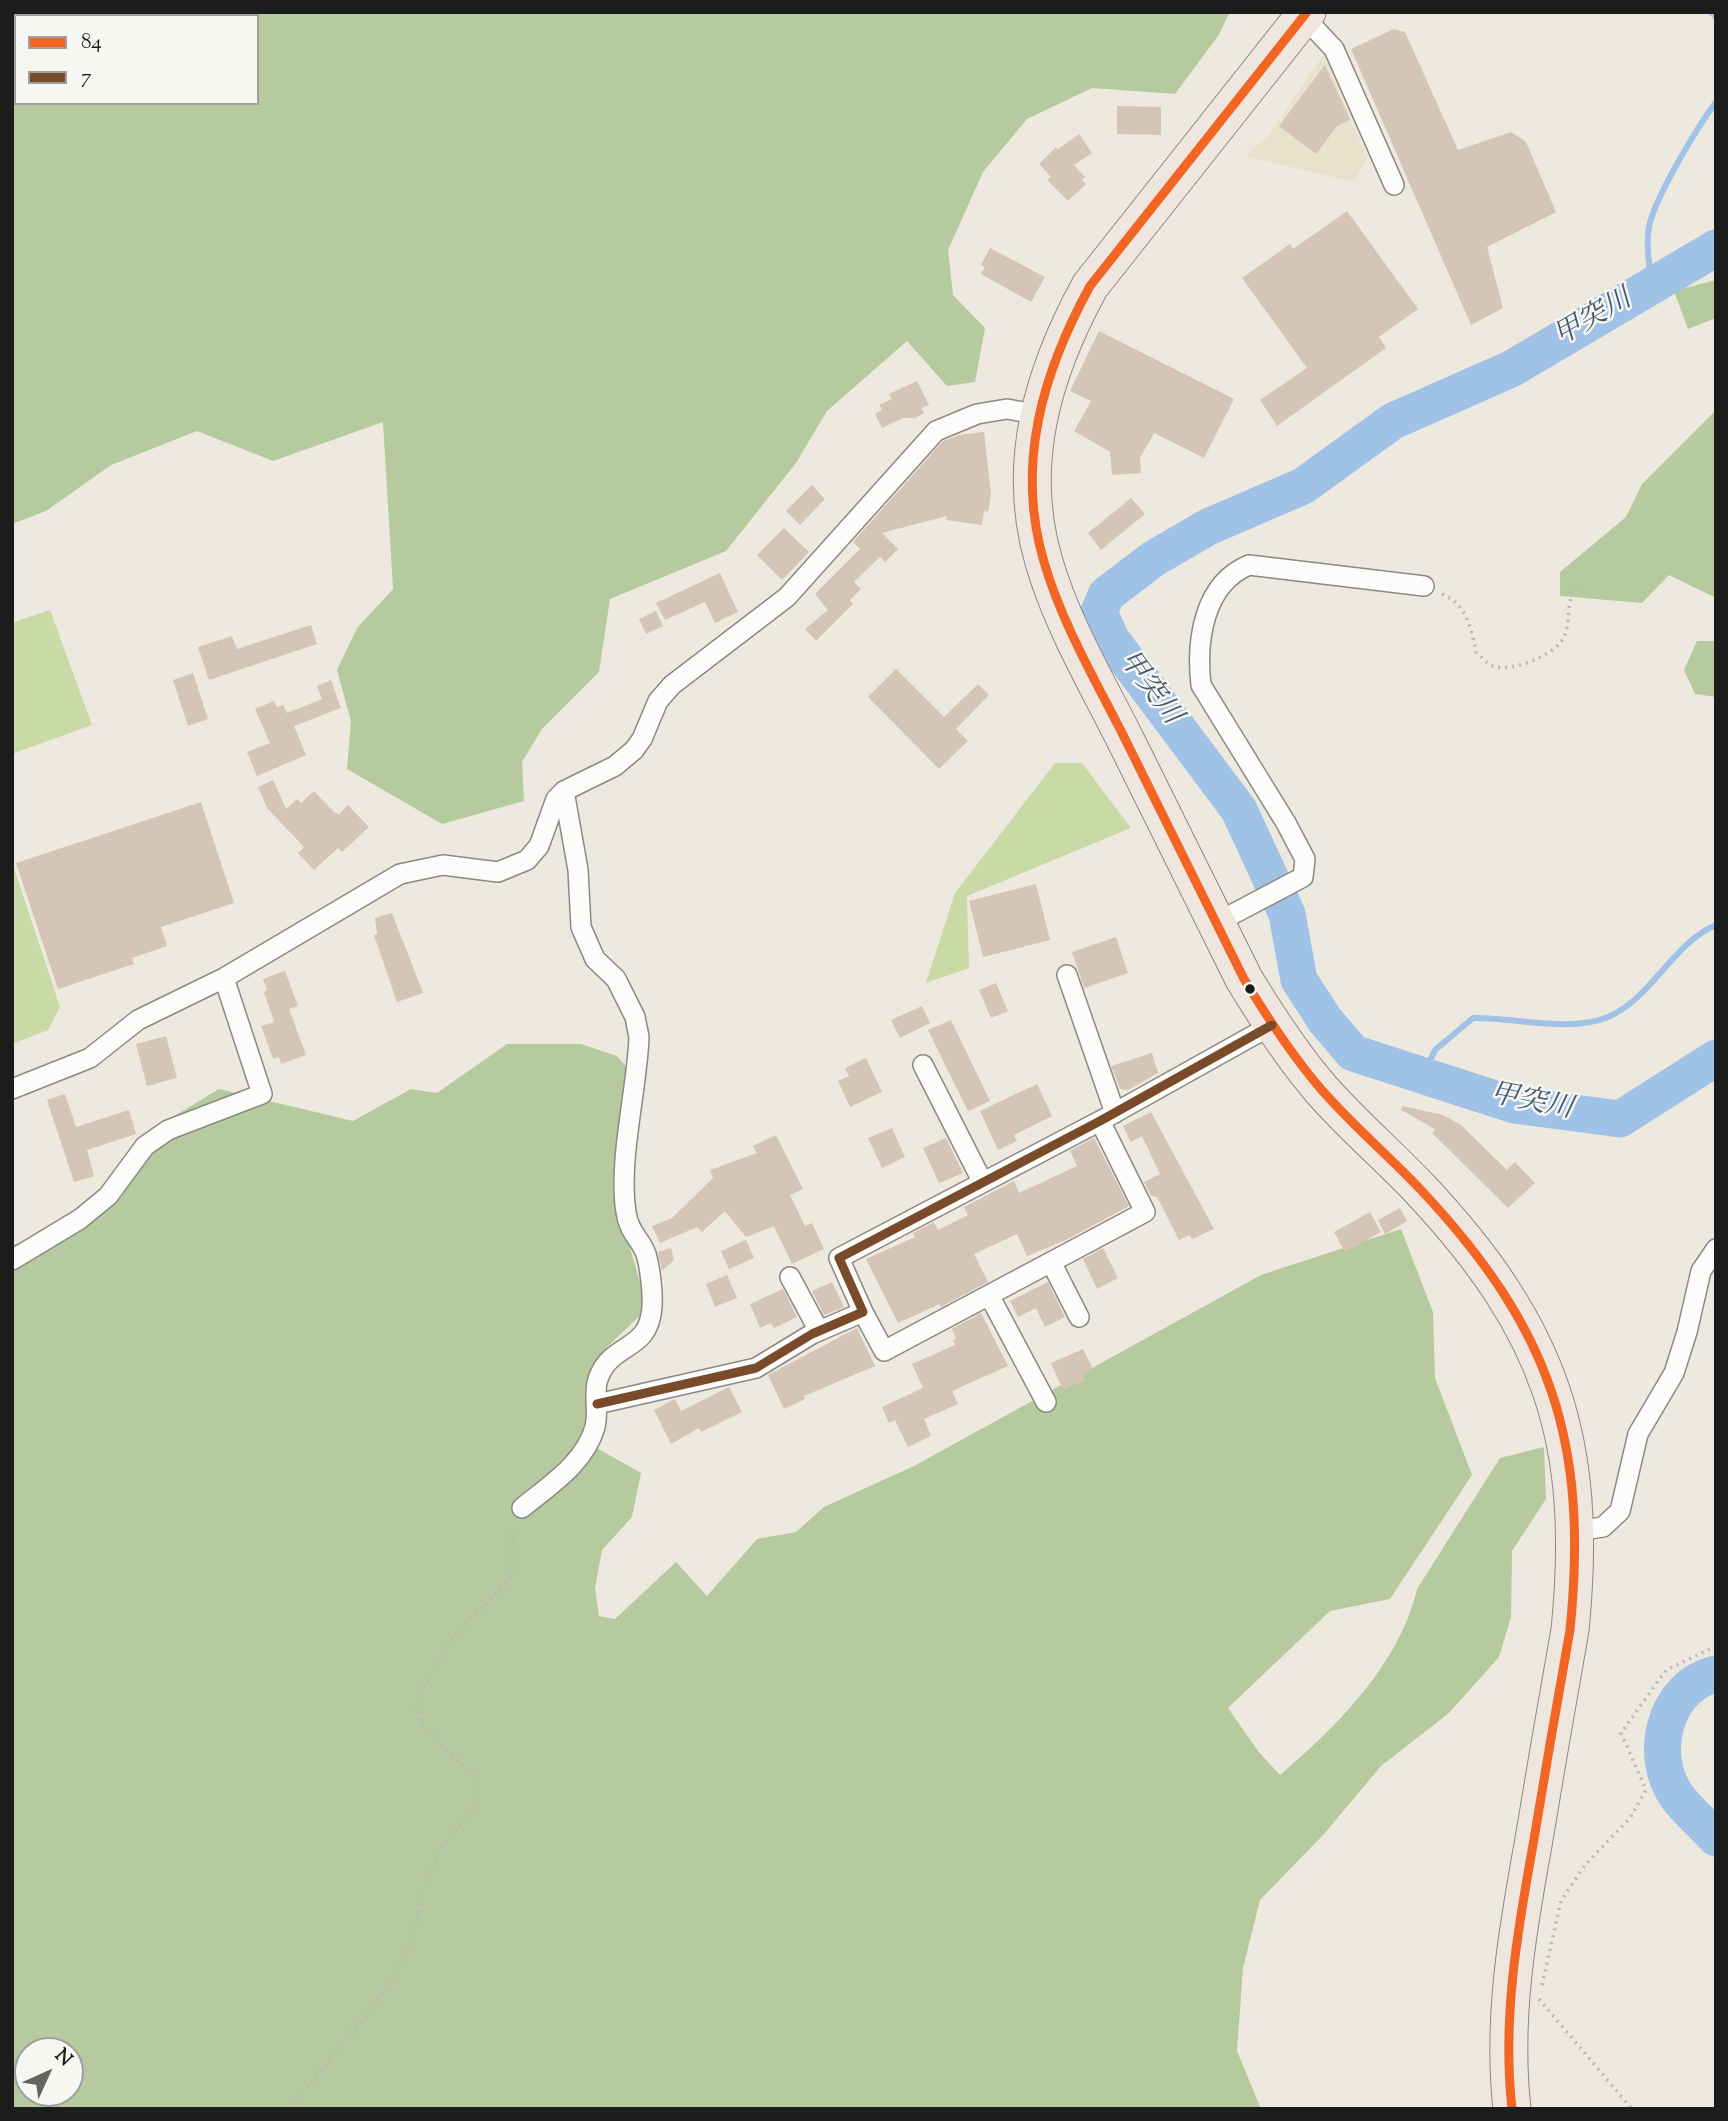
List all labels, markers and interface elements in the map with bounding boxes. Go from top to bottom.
legend [14,14,259,105]
text: 84 [81,28,102,58]
text: 7 [81,63,92,93]
water label: 甲突川 [1549,284,1639,356]
water label: 甲突川 [1109,645,1187,733]
unlabelled marker [1243,982,1257,996]
water label: 甲突川 [1487,1079,1575,1129]
north arrow [14,2037,84,2107]
text: N [48,2043,78,2073]

